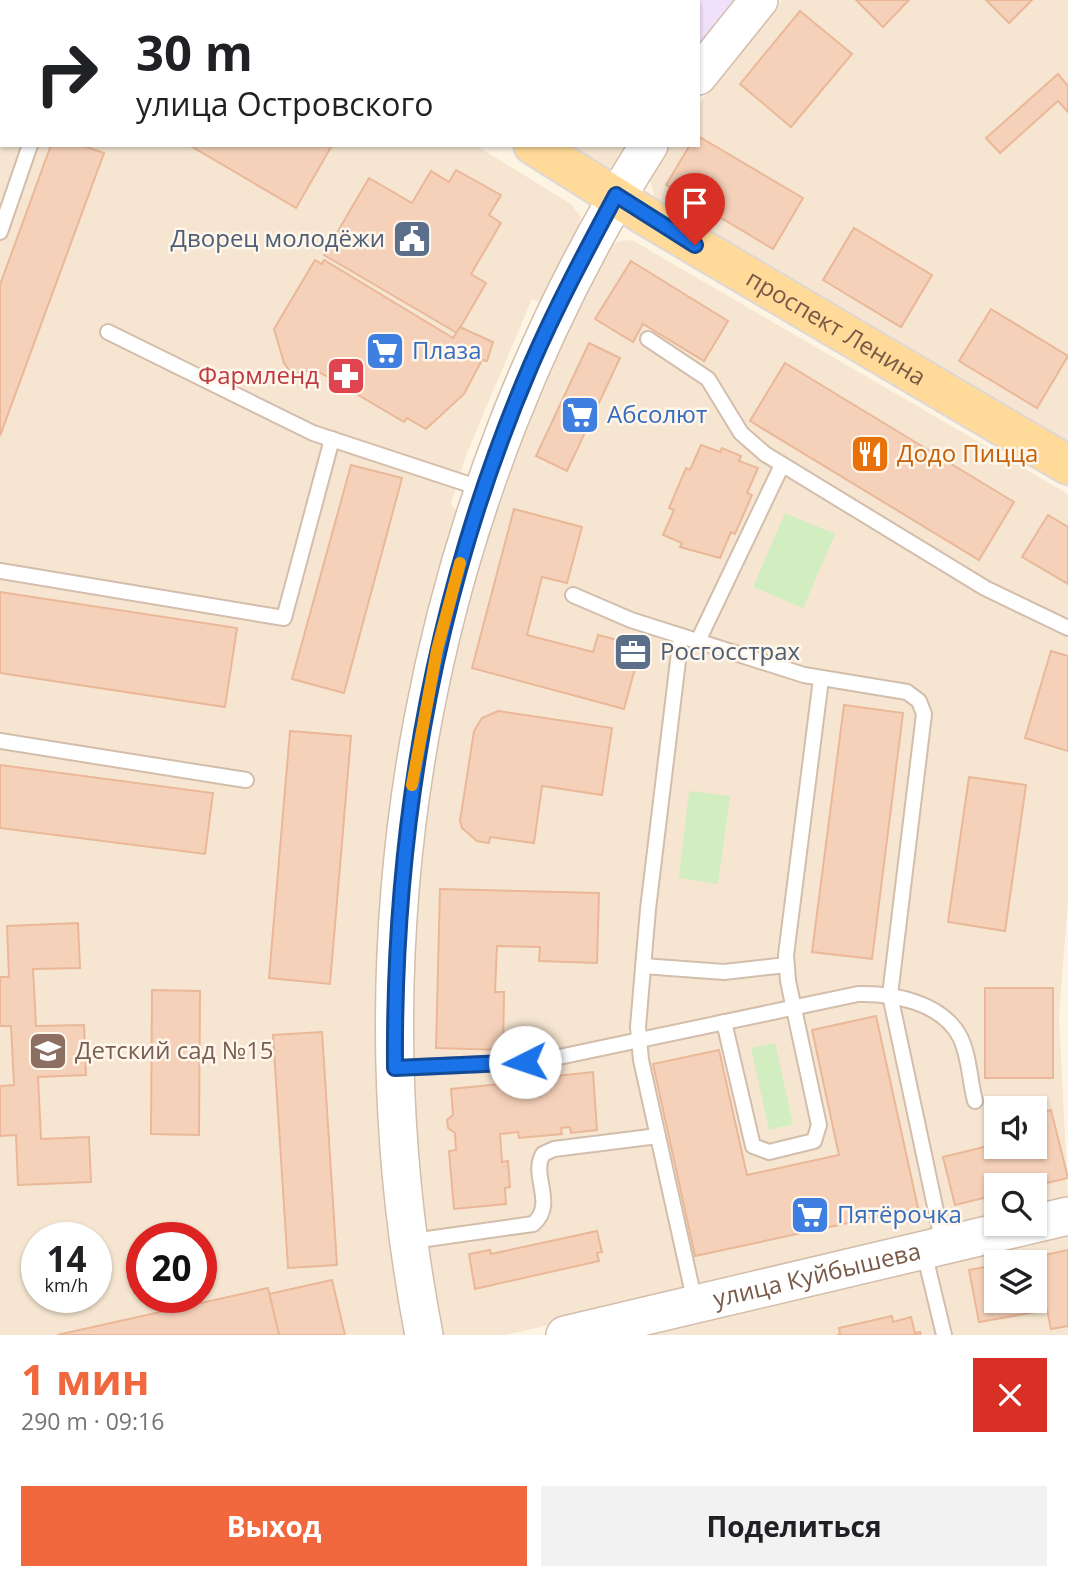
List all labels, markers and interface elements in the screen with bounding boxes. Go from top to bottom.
text: 30 m [136,19,253,85]
icon: right [21,28,112,119]
text: улица Островского [136,82,433,125]
pin [665,173,725,245]
icon: arrive [676,184,714,222]
public building icon: Дворец молодёжи [391,218,433,260]
place label: Дворец молодёжи [171,221,385,254]
street label: проспект Ленина [741,261,933,393]
supermarket icon: Плаза [364,330,406,372]
place label: Плаза [412,333,481,366]
pharmacy icon: Фармленд [325,355,367,397]
place label: Фармленд [198,358,319,391]
supermarket icon: Абсолют [559,394,601,436]
place label: Абсолют [607,397,707,430]
restaurant icon: Додо Пицца [849,433,891,475]
place label: Додо Пицца [897,436,1038,469]
office icon: Росгосстрах [612,631,654,673]
place label: Росгосстрах [660,634,800,667]
position arrow [488,1025,562,1099]
school or university icon: Детский сад №15 [27,1030,69,1072]
place label: Детский сад №15 [75,1033,274,1066]
map controls [984,1096,1047,1313]
button: sound [984,1096,1047,1159]
button: search [984,1173,1047,1236]
supermarket icon: Пятёрочка [789,1194,831,1236]
place label: Пятёрочка [837,1197,962,1230]
speed limit sign: 20 [126,1222,217,1313]
street label: улица Куйбышева [710,1233,924,1314]
text: 14 [46,1235,87,1282]
button: layers [984,1250,1047,1313]
text: km/h [45,1273,88,1297]
text: 1 мин [21,1350,149,1407]
button: close [973,1358,1047,1432]
text: 290 m · 09:16 [21,1405,164,1437]
button: Выход [21,1486,527,1566]
button: Поделиться [541,1486,1047,1566]

